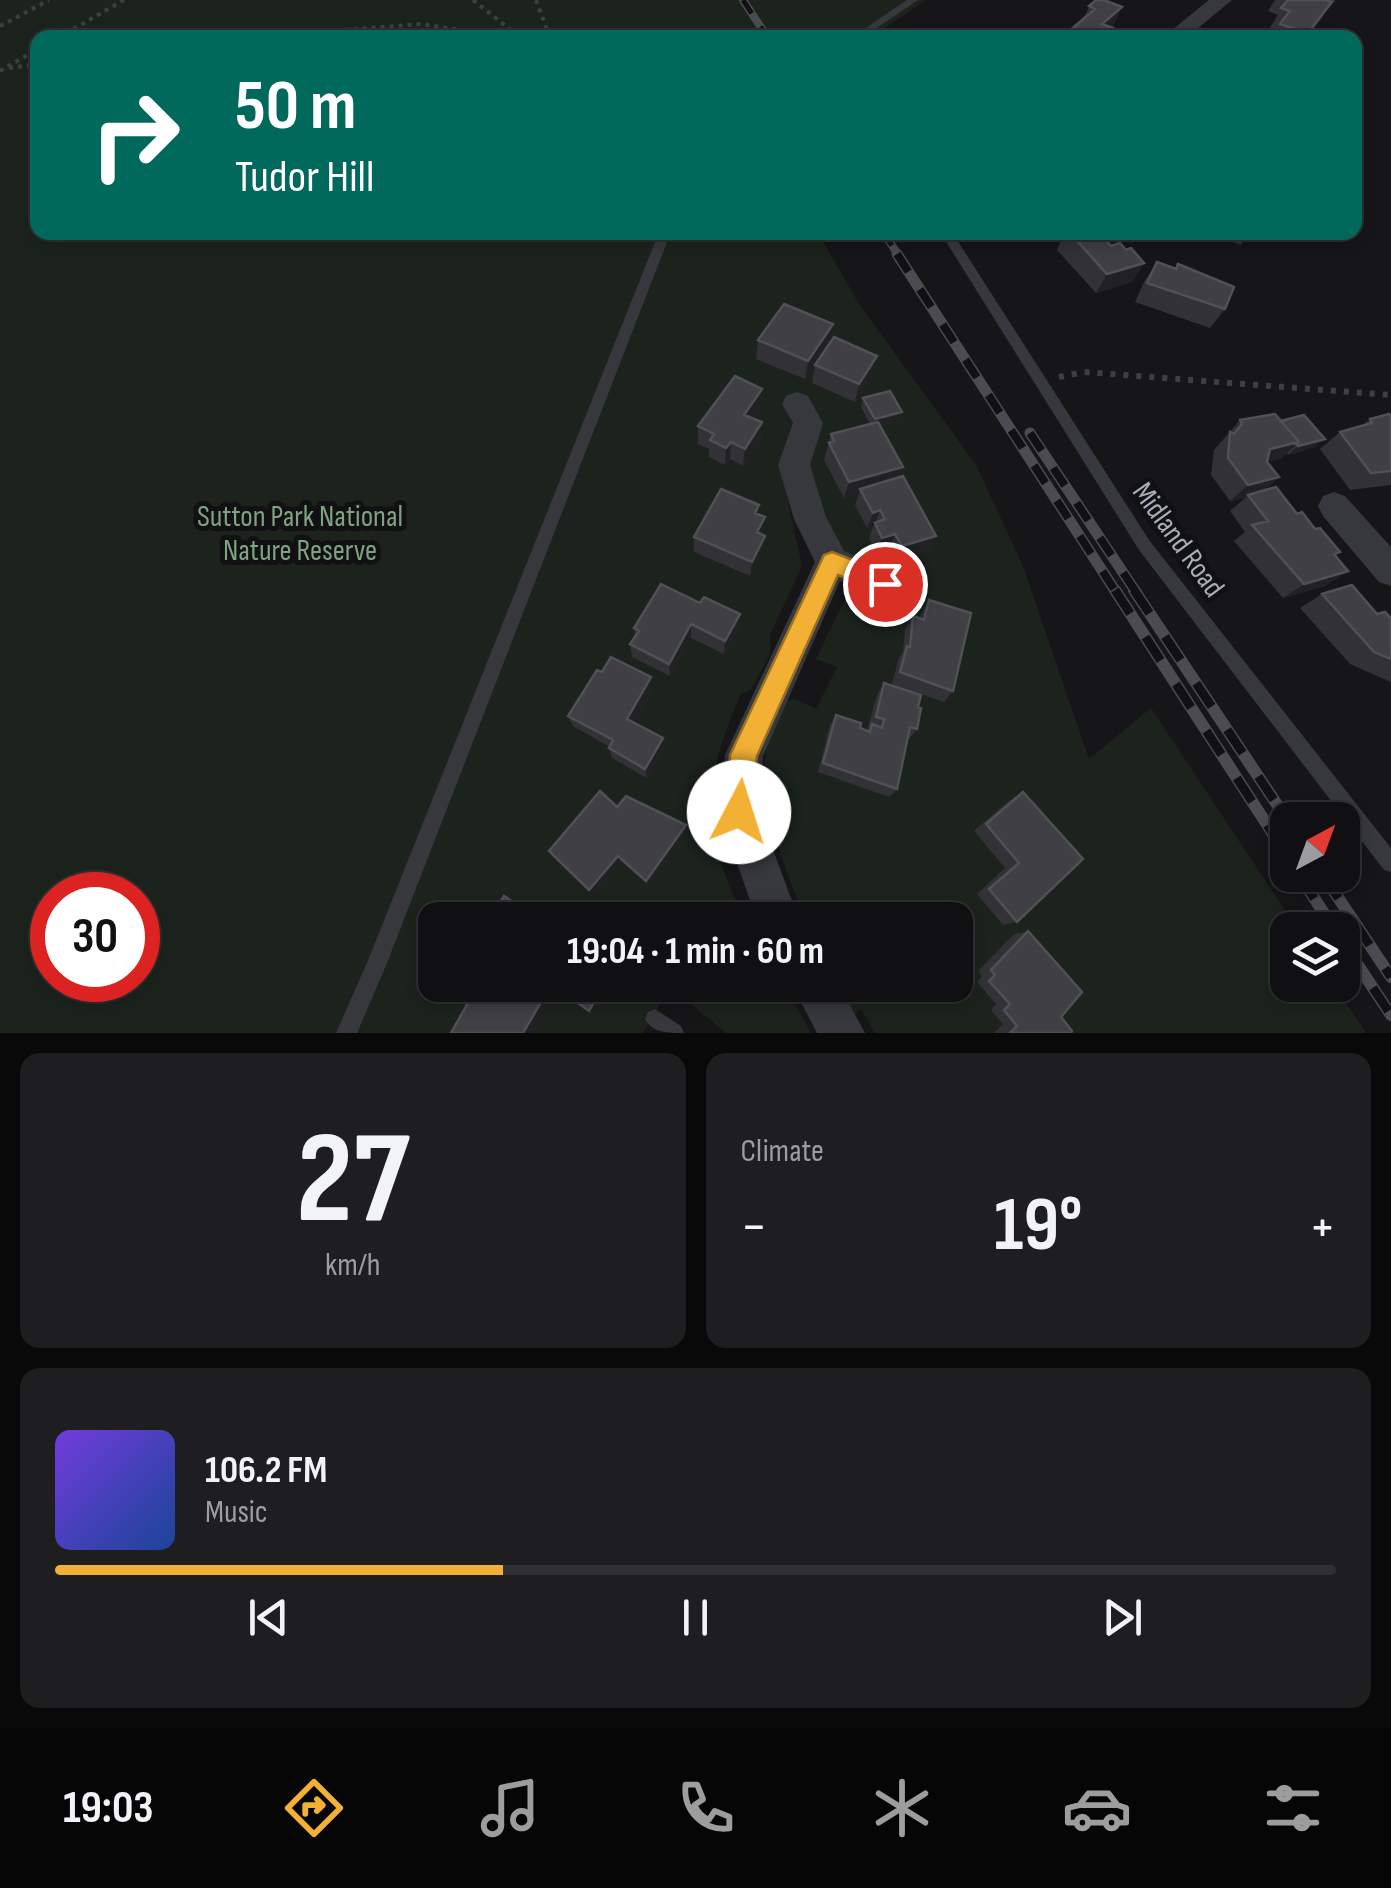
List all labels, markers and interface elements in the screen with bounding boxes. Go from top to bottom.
text: 50 m [235,65,356,149]
icon: right [70,70,200,200]
text: Tudor Hill [235,150,374,205]
street label: Midland Road [1124,476,1232,604]
park label: Sutton Park National Nature Reserve [197,499,403,569]
pin [843,542,928,627]
icon: arrive [858,557,913,612]
position arrow [687,760,791,864]
north arrow [1270,802,1360,892]
map controls [1270,802,1360,1002]
speed limit sign: 30 [30,872,160,1002]
button: layers [1270,912,1360,1002]
text: 19:04 · 1 min · 60 m [567,929,824,974]
text: 27 [296,1103,410,1259]
text: Climate [741,1132,824,1171]
text: 19° [994,1181,1082,1272]
text: − [741,1194,767,1261]
text: + [1309,1194,1336,1261]
text: km/h [325,1246,380,1285]
text: 106.2 FM [205,1448,327,1493]
text: Music [205,1493,268,1532]
icon: previous [241,1590,296,1645]
icon: pause [668,1590,723,1645]
icon: next [1095,1590,1150,1645]
icon: directions [279,1773,349,1843]
icon: music [475,1773,545,1843]
icon: phone [671,1773,741,1843]
icon: climate [867,1773,937,1843]
icon: car [1062,1773,1132,1843]
icon: filters [1258,1773,1328,1843]
text: 19:03 [63,1781,154,1836]

